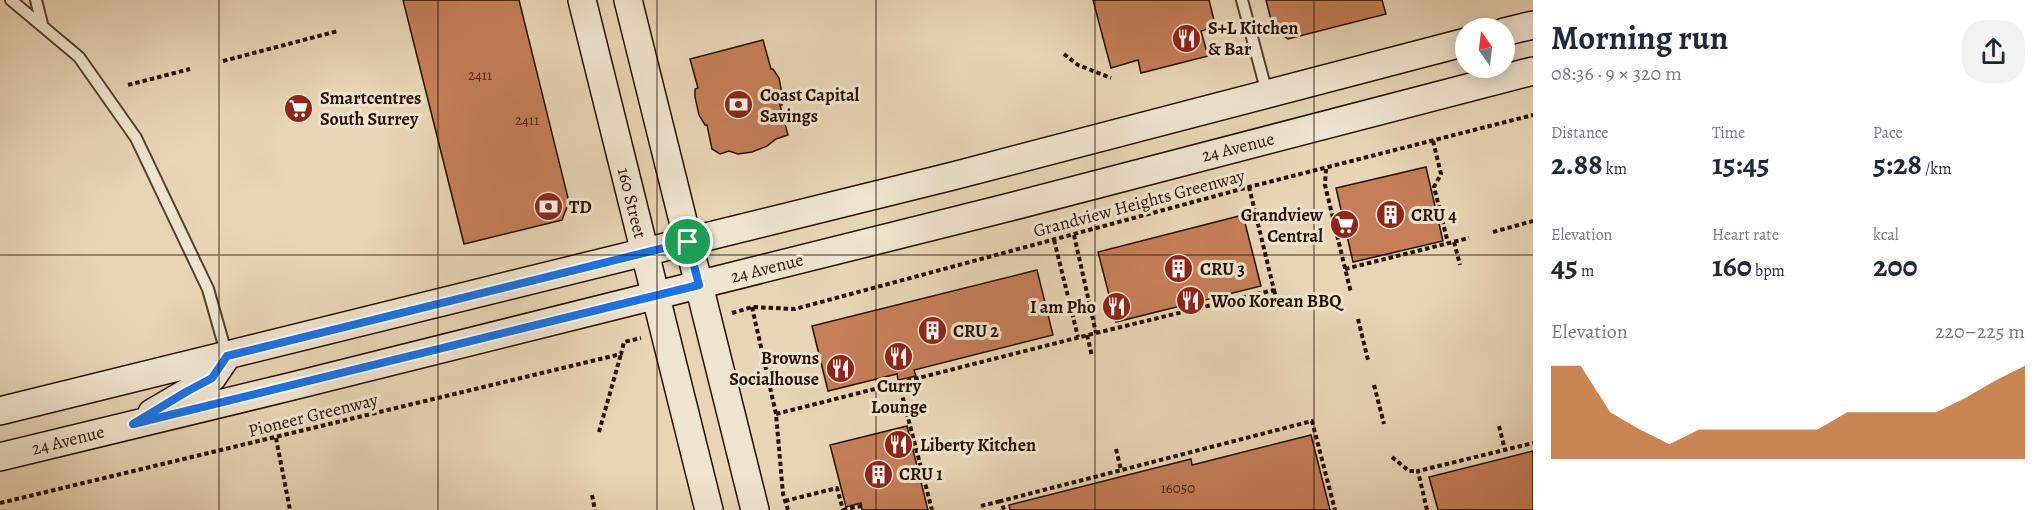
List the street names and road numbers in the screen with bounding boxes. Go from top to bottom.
street label: 24 Avenue [1199,126,1277,168]
street label: Grandview Heights Greenway [1031,163,1248,243]
street label: 160 Street [612,165,652,241]
street label: 24 Avenue [728,247,806,289]
street label: Pioneer Greenway [246,387,381,443]
street label: 24 Avenue [29,419,107,461]

